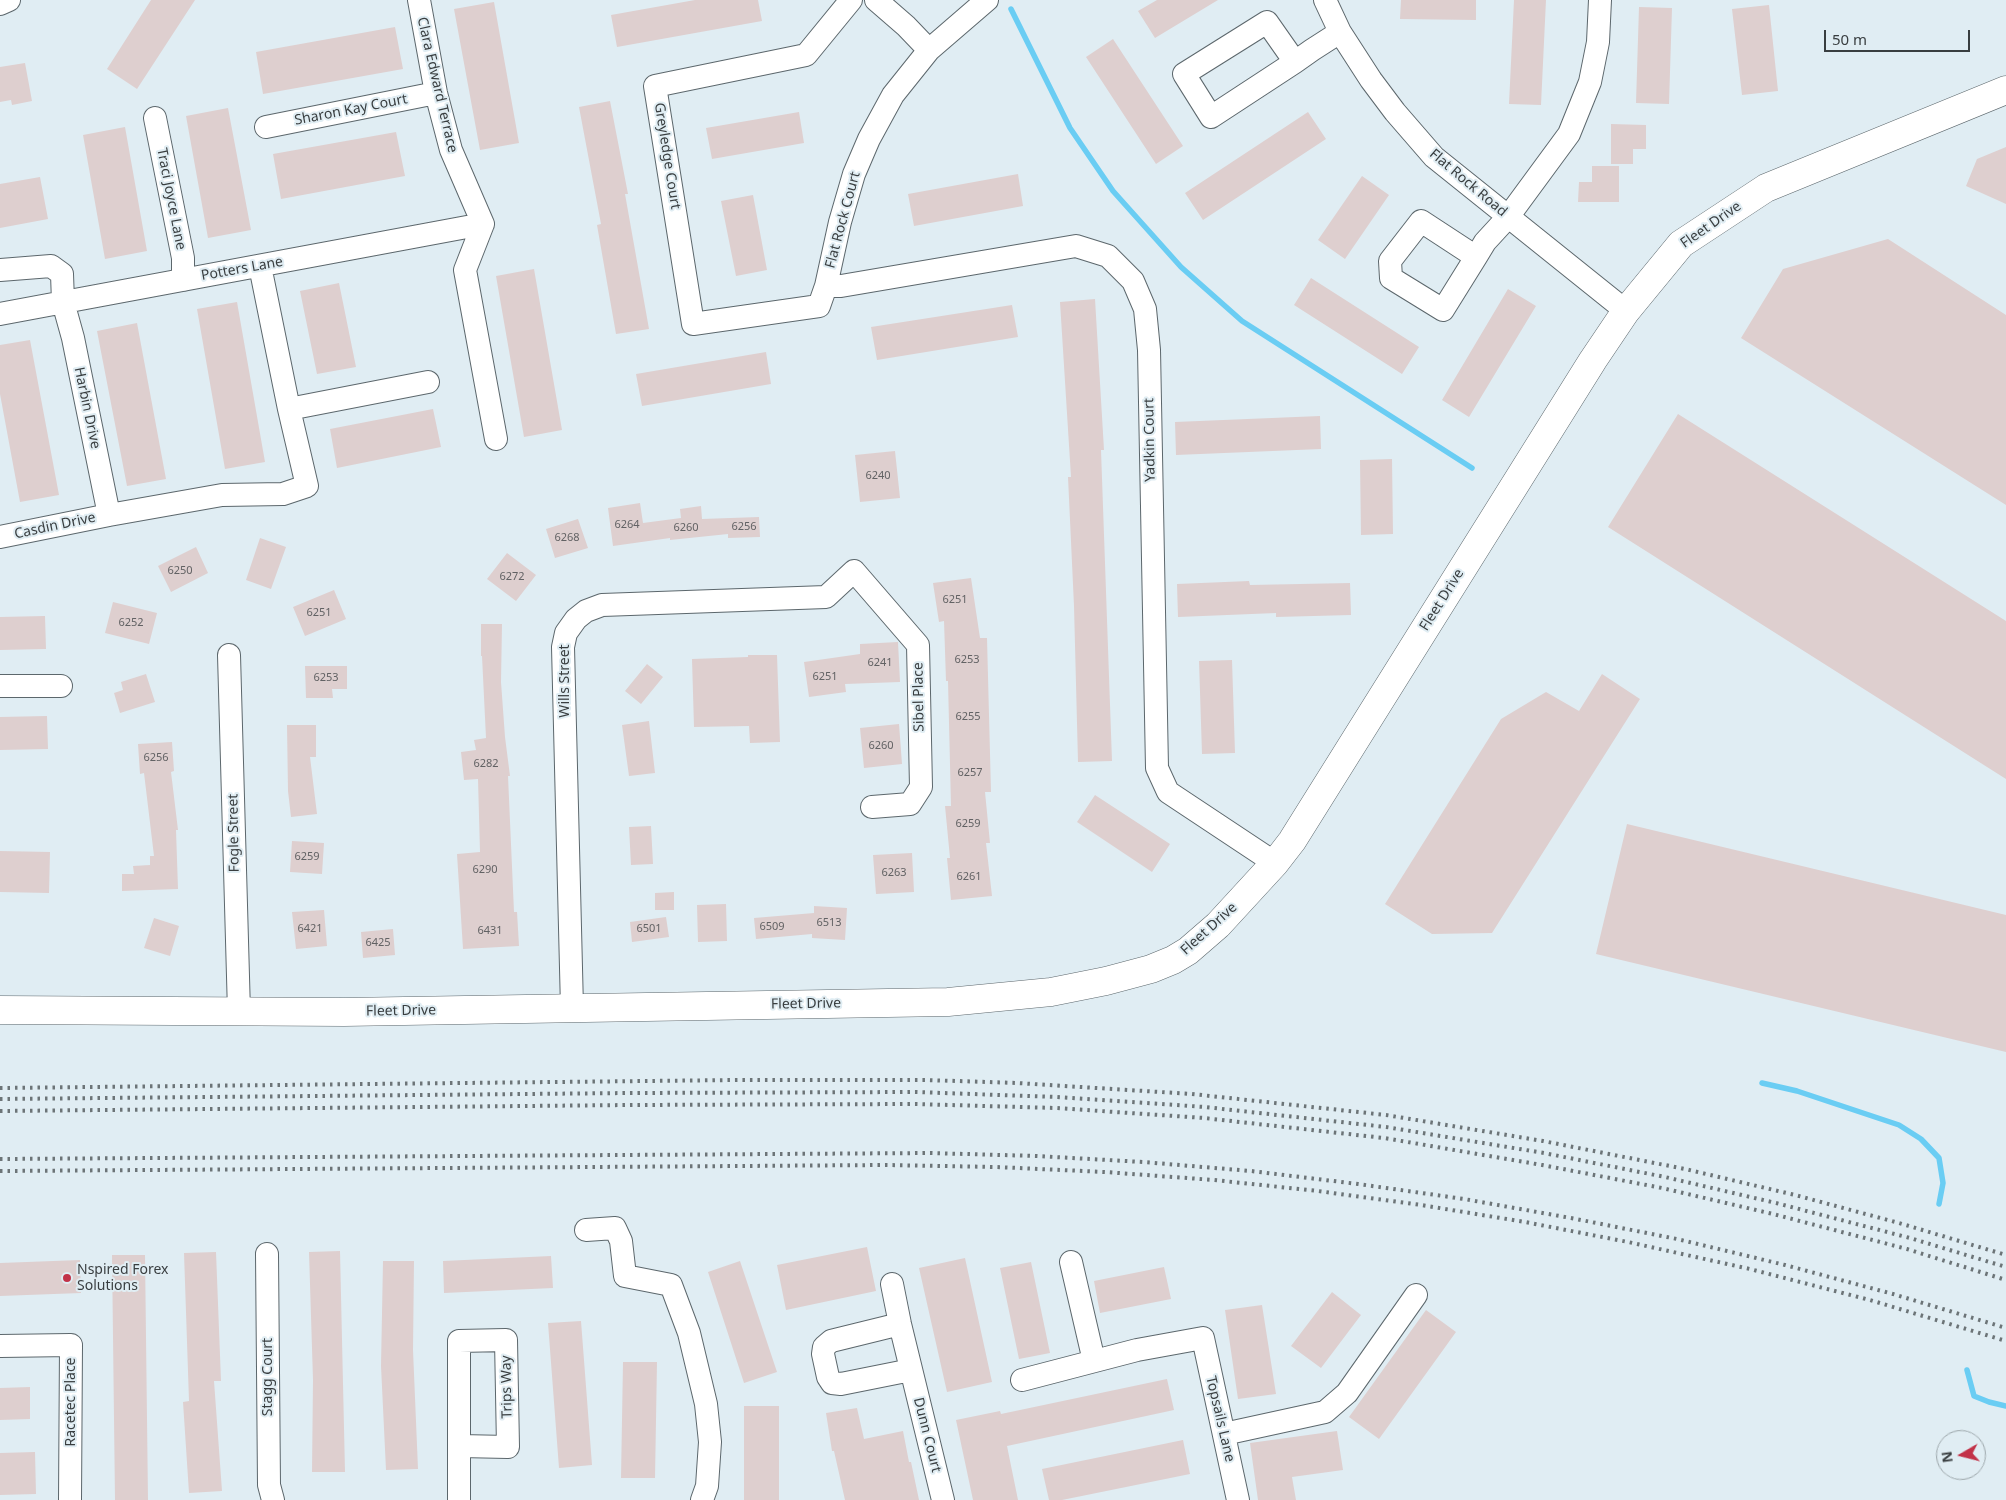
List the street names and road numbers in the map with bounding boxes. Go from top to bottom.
street label: Clara Edward Terrace [413,16,461,154]
street label: Sharon Kay Court [293,91,409,129]
street label: Greyledge Court [650,102,684,210]
street label: Flat Rock Road [1426,146,1510,220]
street label: Traci Joyce Lane [153,147,189,251]
street label: Flat Rock Court [822,170,864,270]
street label: Fleet Drive [1678,198,1744,252]
street label: Potters Lane [200,254,284,284]
street label: Harbin Drive [70,366,104,450]
street label: Yadkin Court [1141,398,1159,482]
street label: Casdin Drive [13,509,97,543]
street label: Fleet Drive [1416,566,1468,634]
street label: Wills Street [557,644,573,718]
street label: Sibel Place [910,662,928,732]
street label: Fogle Street [225,794,243,872]
street label: Fleet Drive [1177,899,1241,959]
street label: Fleet Drive [771,995,841,1013]
street label: Fleet Drive [366,1002,436,1020]
street label: Stagg Court [260,1338,276,1416]
street label: Trips Way [498,1355,516,1419]
street label: Racetec Place [63,1357,79,1447]
street label: Topsails Lane [1202,1374,1238,1464]
street label: Dunn Court [910,1396,944,1474]

